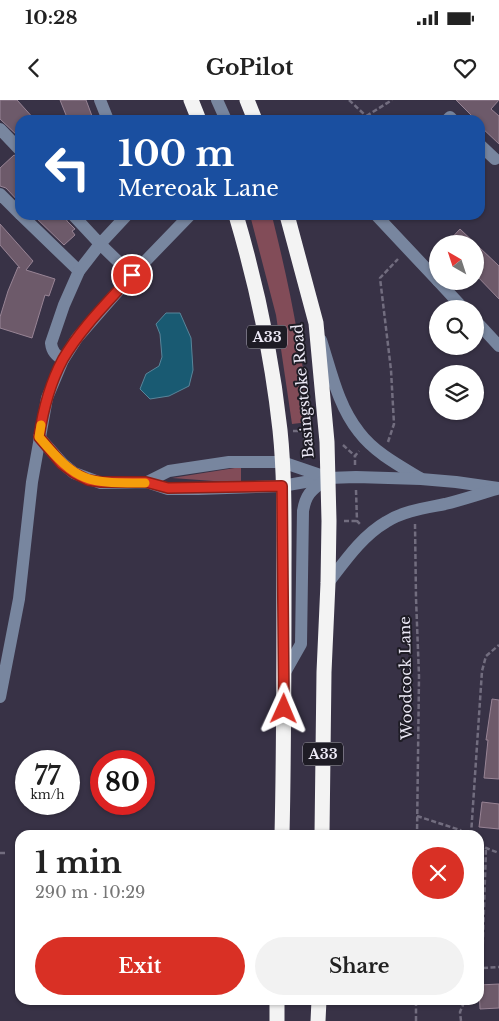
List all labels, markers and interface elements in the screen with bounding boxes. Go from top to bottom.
text: 10:28 [25,6,77,29]
icon: back [20,54,48,82]
text: GoPilot [206,54,293,81]
icon: heart [451,54,479,82]
text: 100 m [118,132,234,175]
icon: left [35,135,100,200]
text: Mereoak Lane [118,175,279,202]
north arrow [429,235,484,290]
map controls [429,235,484,420]
pin [111,254,153,296]
icon: arrive [118,261,146,289]
button: search [429,300,484,355]
street label: Basingstoke Road [287,323,318,459]
road number: A33 [247,326,287,348]
button: layers [429,365,484,420]
street label: Woodcock Lane [395,616,416,741]
position arrow [257,682,309,734]
road number: A33 [303,742,343,766]
speed limit sign: 80 [90,750,155,815]
text: 77 [35,761,60,792]
text: km/h [30,787,65,802]
text: 1 min [35,844,122,881]
button: close [412,847,464,899]
text: 290 m · 10:29 [35,882,145,902]
button: Exit [35,937,245,995]
button: Share [255,937,464,995]

